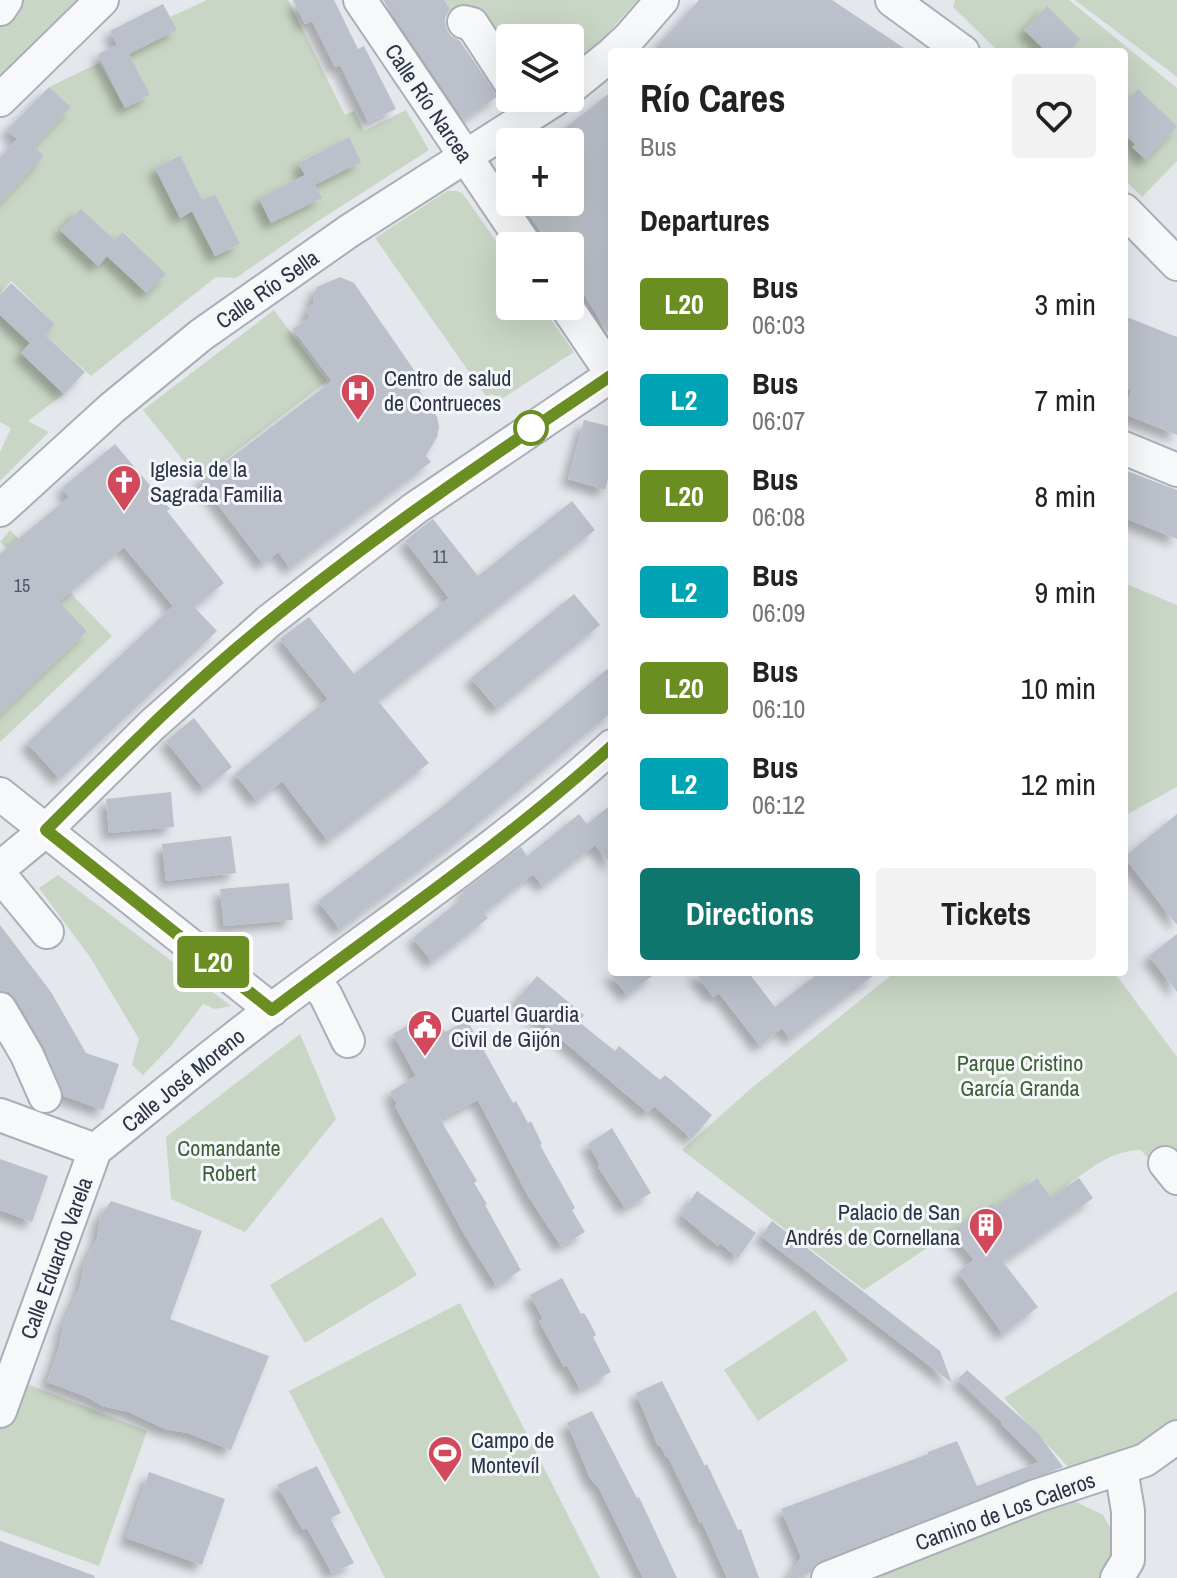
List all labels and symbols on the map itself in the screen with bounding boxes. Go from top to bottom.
street label: Calle Río Narcea [378,38,480,168]
street label: Calle Río Sella [210,242,324,336]
place label: Centro de salud de Contrueces [384,363,511,418]
hospital icon: Centro de salud de Contrueces [339,372,377,422]
unlabelled marker [514,411,548,445]
place label: Iglesia de la Sagrada Familia [150,454,283,509]
church icon: Iglesia de la Sagrada Familia [105,463,143,513]
house number: 11 [432,544,448,569]
house number: 15 [14,573,30,598]
line badge: L20 [167,936,259,988]
place label: Cuartel Guardia Civil de Gijón [451,999,579,1054]
public building icon: Cuartel Guardia Civil de Gijón [406,1008,444,1058]
street label: Calle José Moreno [115,1021,251,1139]
park label: Parque Cristino García Granda [957,1048,1083,1103]
park label: Comandante Robert [177,1133,281,1188]
street label: Calle Eduardo Varela [13,1173,99,1343]
place label: Palacio de San Andrés de Cornellana [785,1197,960,1252]
building icon: Palacio de San Andrés de Cornellana [967,1206,1005,1256]
place label: Campo de Montevíl [471,1425,554,1480]
sports icon: Campo de Montevíl [426,1434,464,1484]
street label: Camino de Los Caleros [911,1464,1099,1558]

